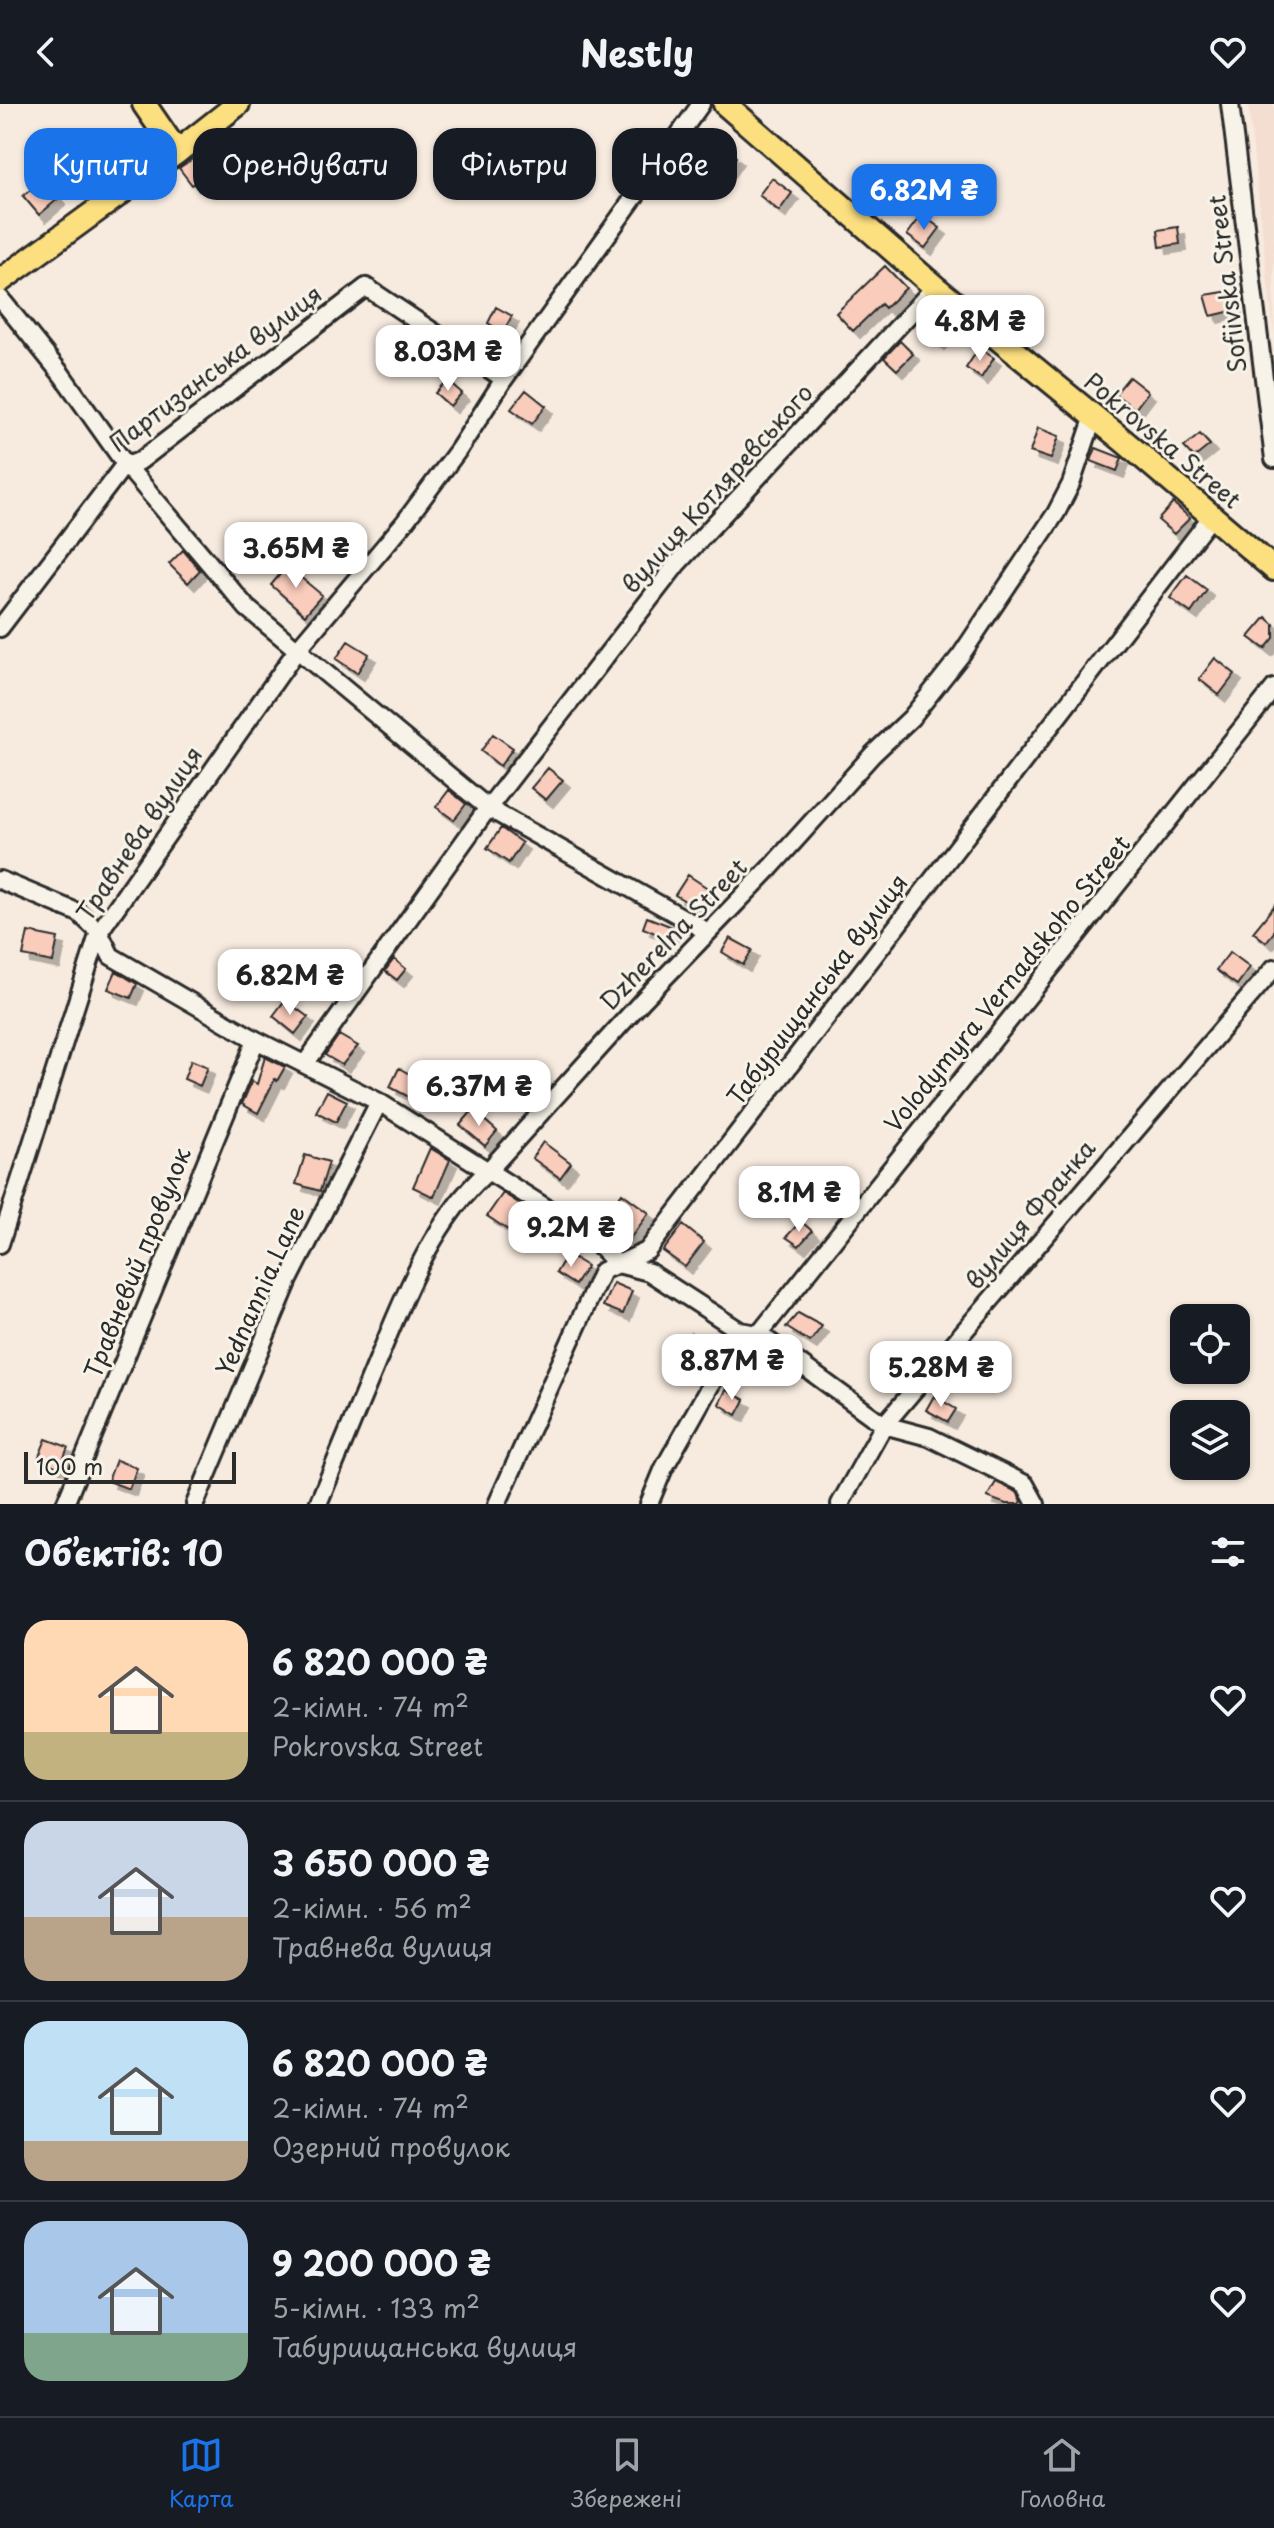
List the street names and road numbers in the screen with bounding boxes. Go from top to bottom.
street label: Sofiivska Street [1197,193,1255,375]
street label: Партизанська вулиця [101,275,329,460]
street label: Pokrovska Street [1077,363,1250,516]
street label: вулиця Котляревського [612,375,821,601]
street label: Травнева вулиця [66,738,210,927]
street label: Volodymyra Vernadskoho Street [875,826,1138,1139]
street label: Dzherelna Street [590,849,755,1018]
street label: Табурищанська вулиця [717,865,916,1112]
street label: вулиця Франка [956,1131,1103,1297]
street label: Травневий провулок [73,1141,199,1383]
street label: Yednannia Lane [206,1199,313,1381]

